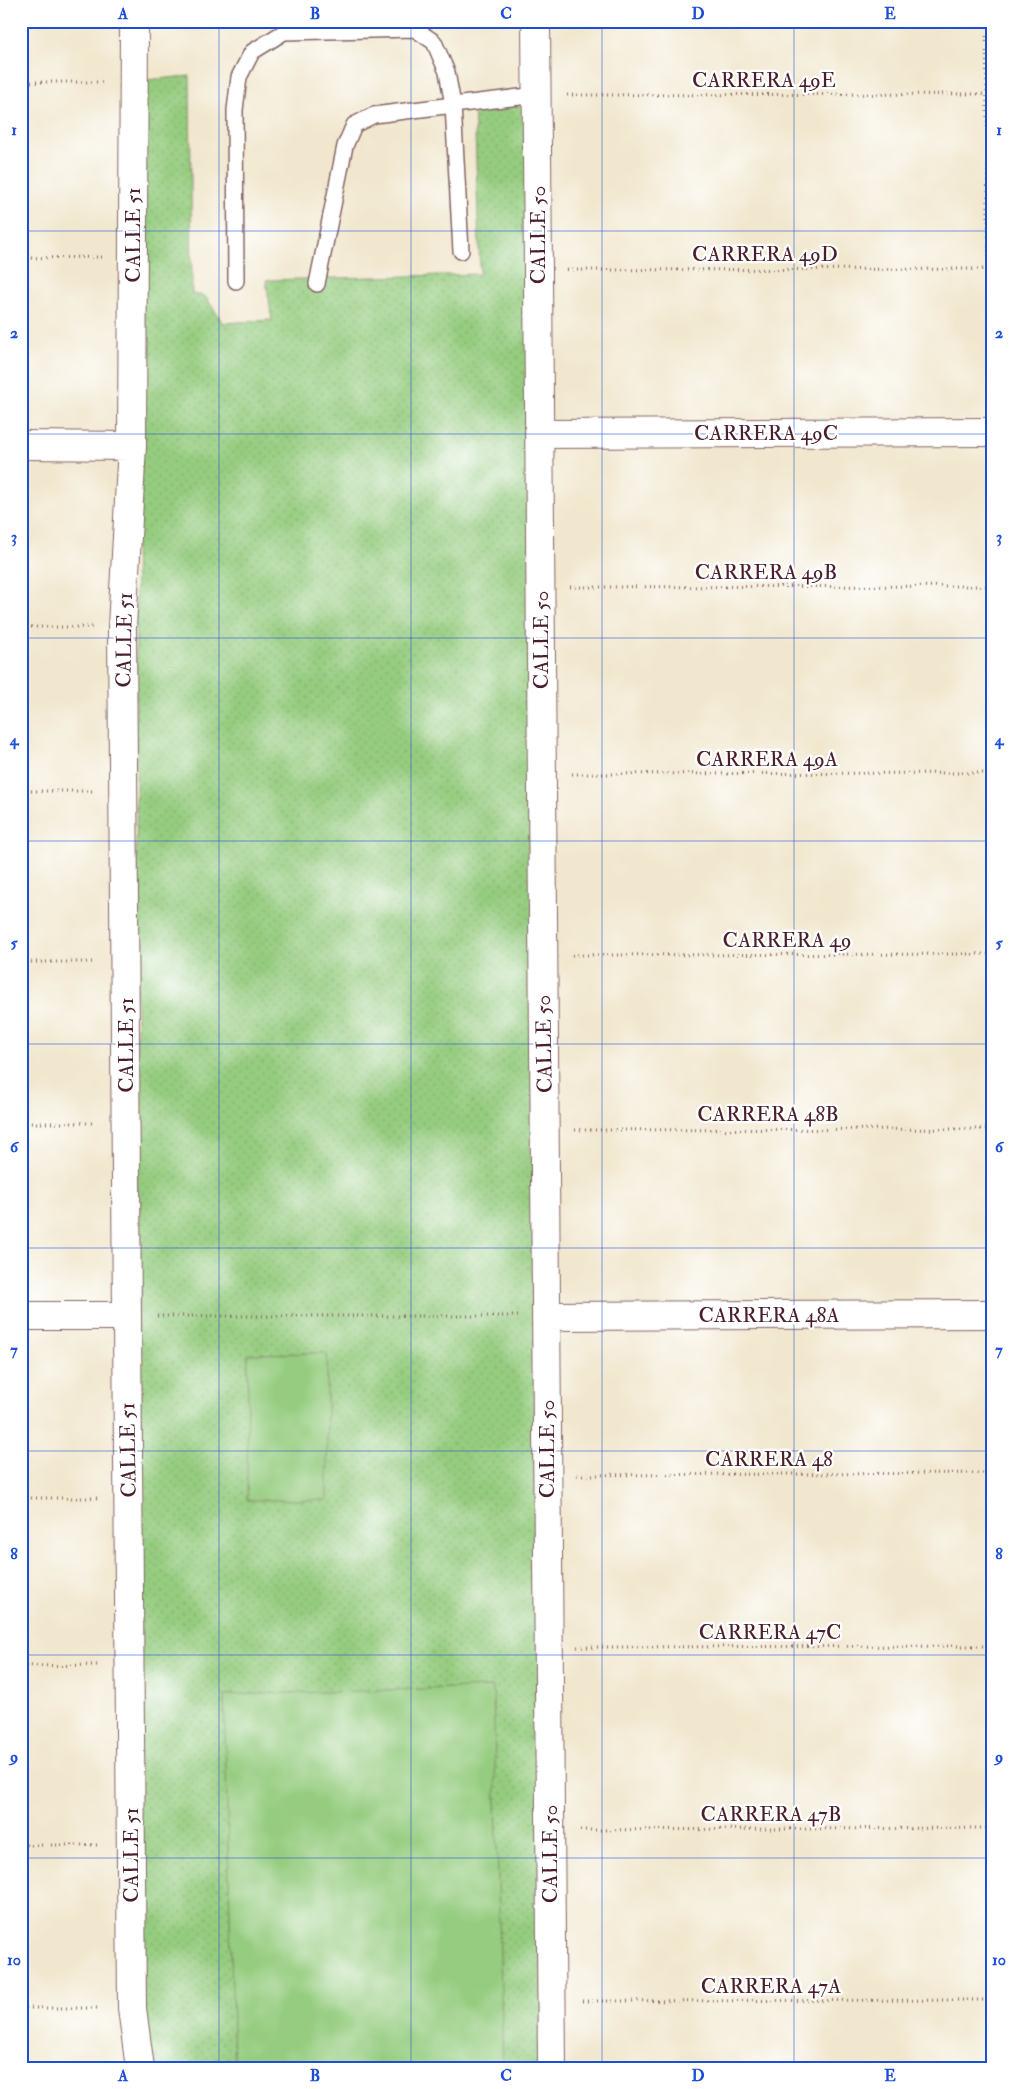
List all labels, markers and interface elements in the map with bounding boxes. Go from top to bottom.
text: A [117,4,129,24]
text: B [310,4,320,24]
text: C [500,4,512,24]
text: D [691,4,705,24]
text: E [884,4,896,24]
street label: CARRERA 49E [692,67,836,94]
text: 1 [11,120,17,140]
text: 1 [996,120,1002,140]
street label: CALLE 50 [525,186,552,284]
street label: CALLE 51 [120,187,147,283]
street label: CARRERA 49D [692,241,838,268]
text: 2 [10,323,18,343]
text: 2 [995,323,1003,343]
street label: CARRERA 49C [694,420,838,447]
text: 3 [11,527,17,547]
text: 3 [996,527,1002,547]
street label: CARRERA 49B [695,559,837,586]
street label: CALLE 50 [528,591,555,689]
street label: CALLE 51 [110,592,139,688]
text: 4 [9,730,20,750]
text: 4 [994,730,1005,750]
street label: CARRERA 49A [696,746,838,773]
street label: CARRERA 49 [723,927,851,954]
text: 5 [10,933,18,953]
text: 5 [995,933,1003,953]
street label: CALLE 50 [530,995,559,1093]
street label: CALLE 51 [113,997,140,1093]
street label: CARRERA 48B [697,1101,839,1128]
text: 6 [10,1137,20,1157]
text: 6 [995,1137,1005,1157]
street label: CARRERA 48A [698,1302,840,1329]
text: 7 [10,1340,18,1360]
text: 7 [995,1340,1003,1360]
street label: CALLE 50 [534,1400,561,1498]
street label: CALLE 51 [114,1402,143,1498]
street label: CARRERA 48 [705,1446,833,1473]
text: 8 [10,1544,18,1564]
text: 8 [995,1544,1003,1564]
street label: CARRERA 47C [699,1619,841,1646]
text: 9 [8,1747,18,1767]
text: 9 [993,1747,1003,1767]
street label: CARRERA 47B [701,1801,841,1828]
street label: CALLE 50 [537,1805,564,1903]
street label: CALLE 51 [118,1807,145,1903]
text: 10 [7,1950,21,1970]
text: 10 [992,1950,1006,1970]
street label: CARRERA 47A [701,1973,841,2000]
text: A [117,2066,129,2086]
text: B [310,2066,320,2086]
text: C [500,2066,512,2086]
text: D [691,2066,705,2086]
text: E [884,2066,896,2086]

